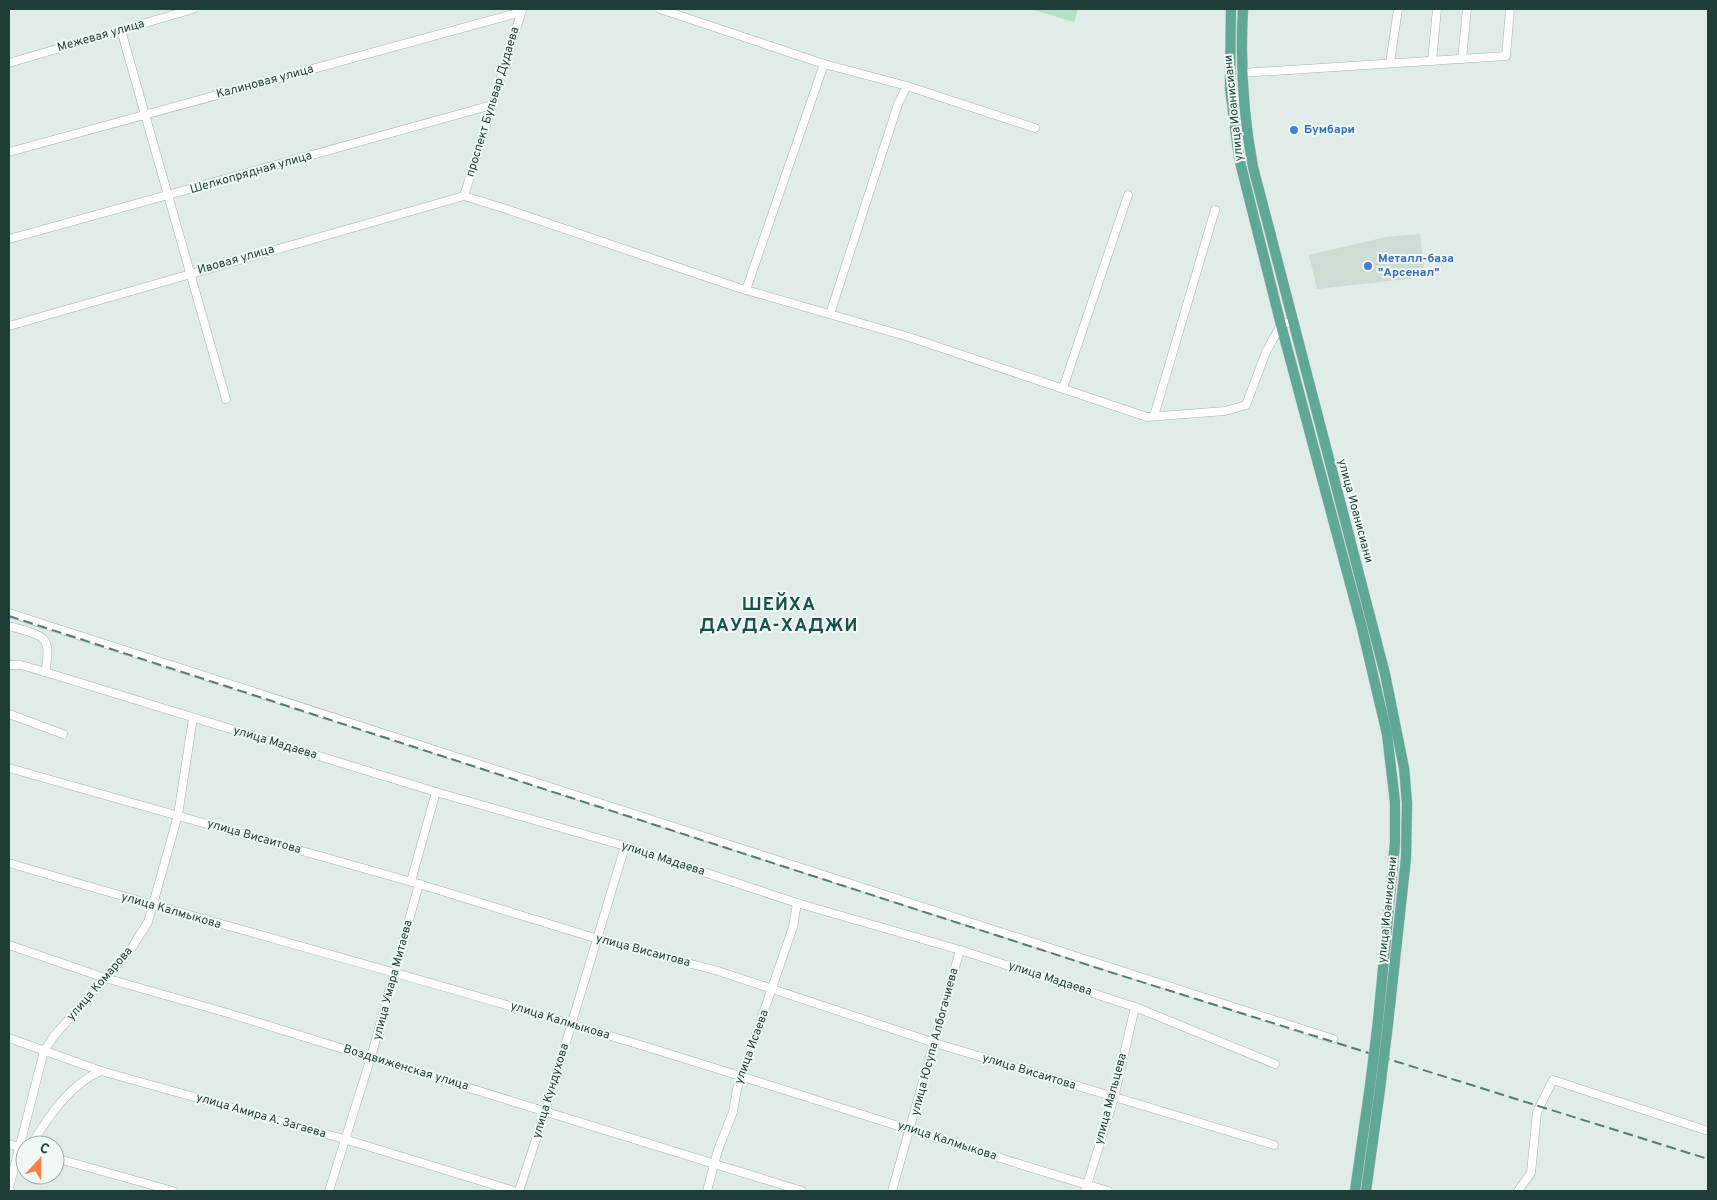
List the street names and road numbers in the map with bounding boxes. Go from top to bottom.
street label: Межевая улица [56,16,146,56]
street label: проспект Бульвар Дудаева [463,25,523,179]
street label: улица Иоанисиани [1220,54,1248,162]
street label: Калиновая улица [215,61,315,103]
street label: Шелкопрядная улица [188,148,314,198]
street label: Ивовая улица [196,241,276,279]
street label: улица Иоанисиани [1333,457,1377,565]
street label: улица Мадаева [231,723,319,763]
street label: улица Висаитова [205,816,303,858]
street label: улица Мадаева [619,838,707,880]
street label: улица Иоанисиани [1374,856,1402,964]
street label: улица Калмыкова [119,889,223,933]
street label: улица Умара Митаева [369,918,417,1042]
street label: улица Висаитова [594,931,692,971]
street label: улица Комарова [63,944,137,1024]
street label: улица Мадаева [1006,958,1094,1000]
street label: улица Юсупа Албогачиева [908,966,962,1118]
street label: улица Калмыкова [508,998,612,1044]
street label: улица Исаева [731,1008,773,1086]
street label: Воздвиженская улица [341,1041,471,1095]
street label: улица Кундухова [529,1041,573,1141]
street label: улица Висаитова [980,1050,1078,1094]
street label: улица Мальцева [1091,1052,1131,1146]
street label: улица Амира А. Загаева [194,1090,328,1142]
street label: улица Калмыкова [895,1117,999,1165]

